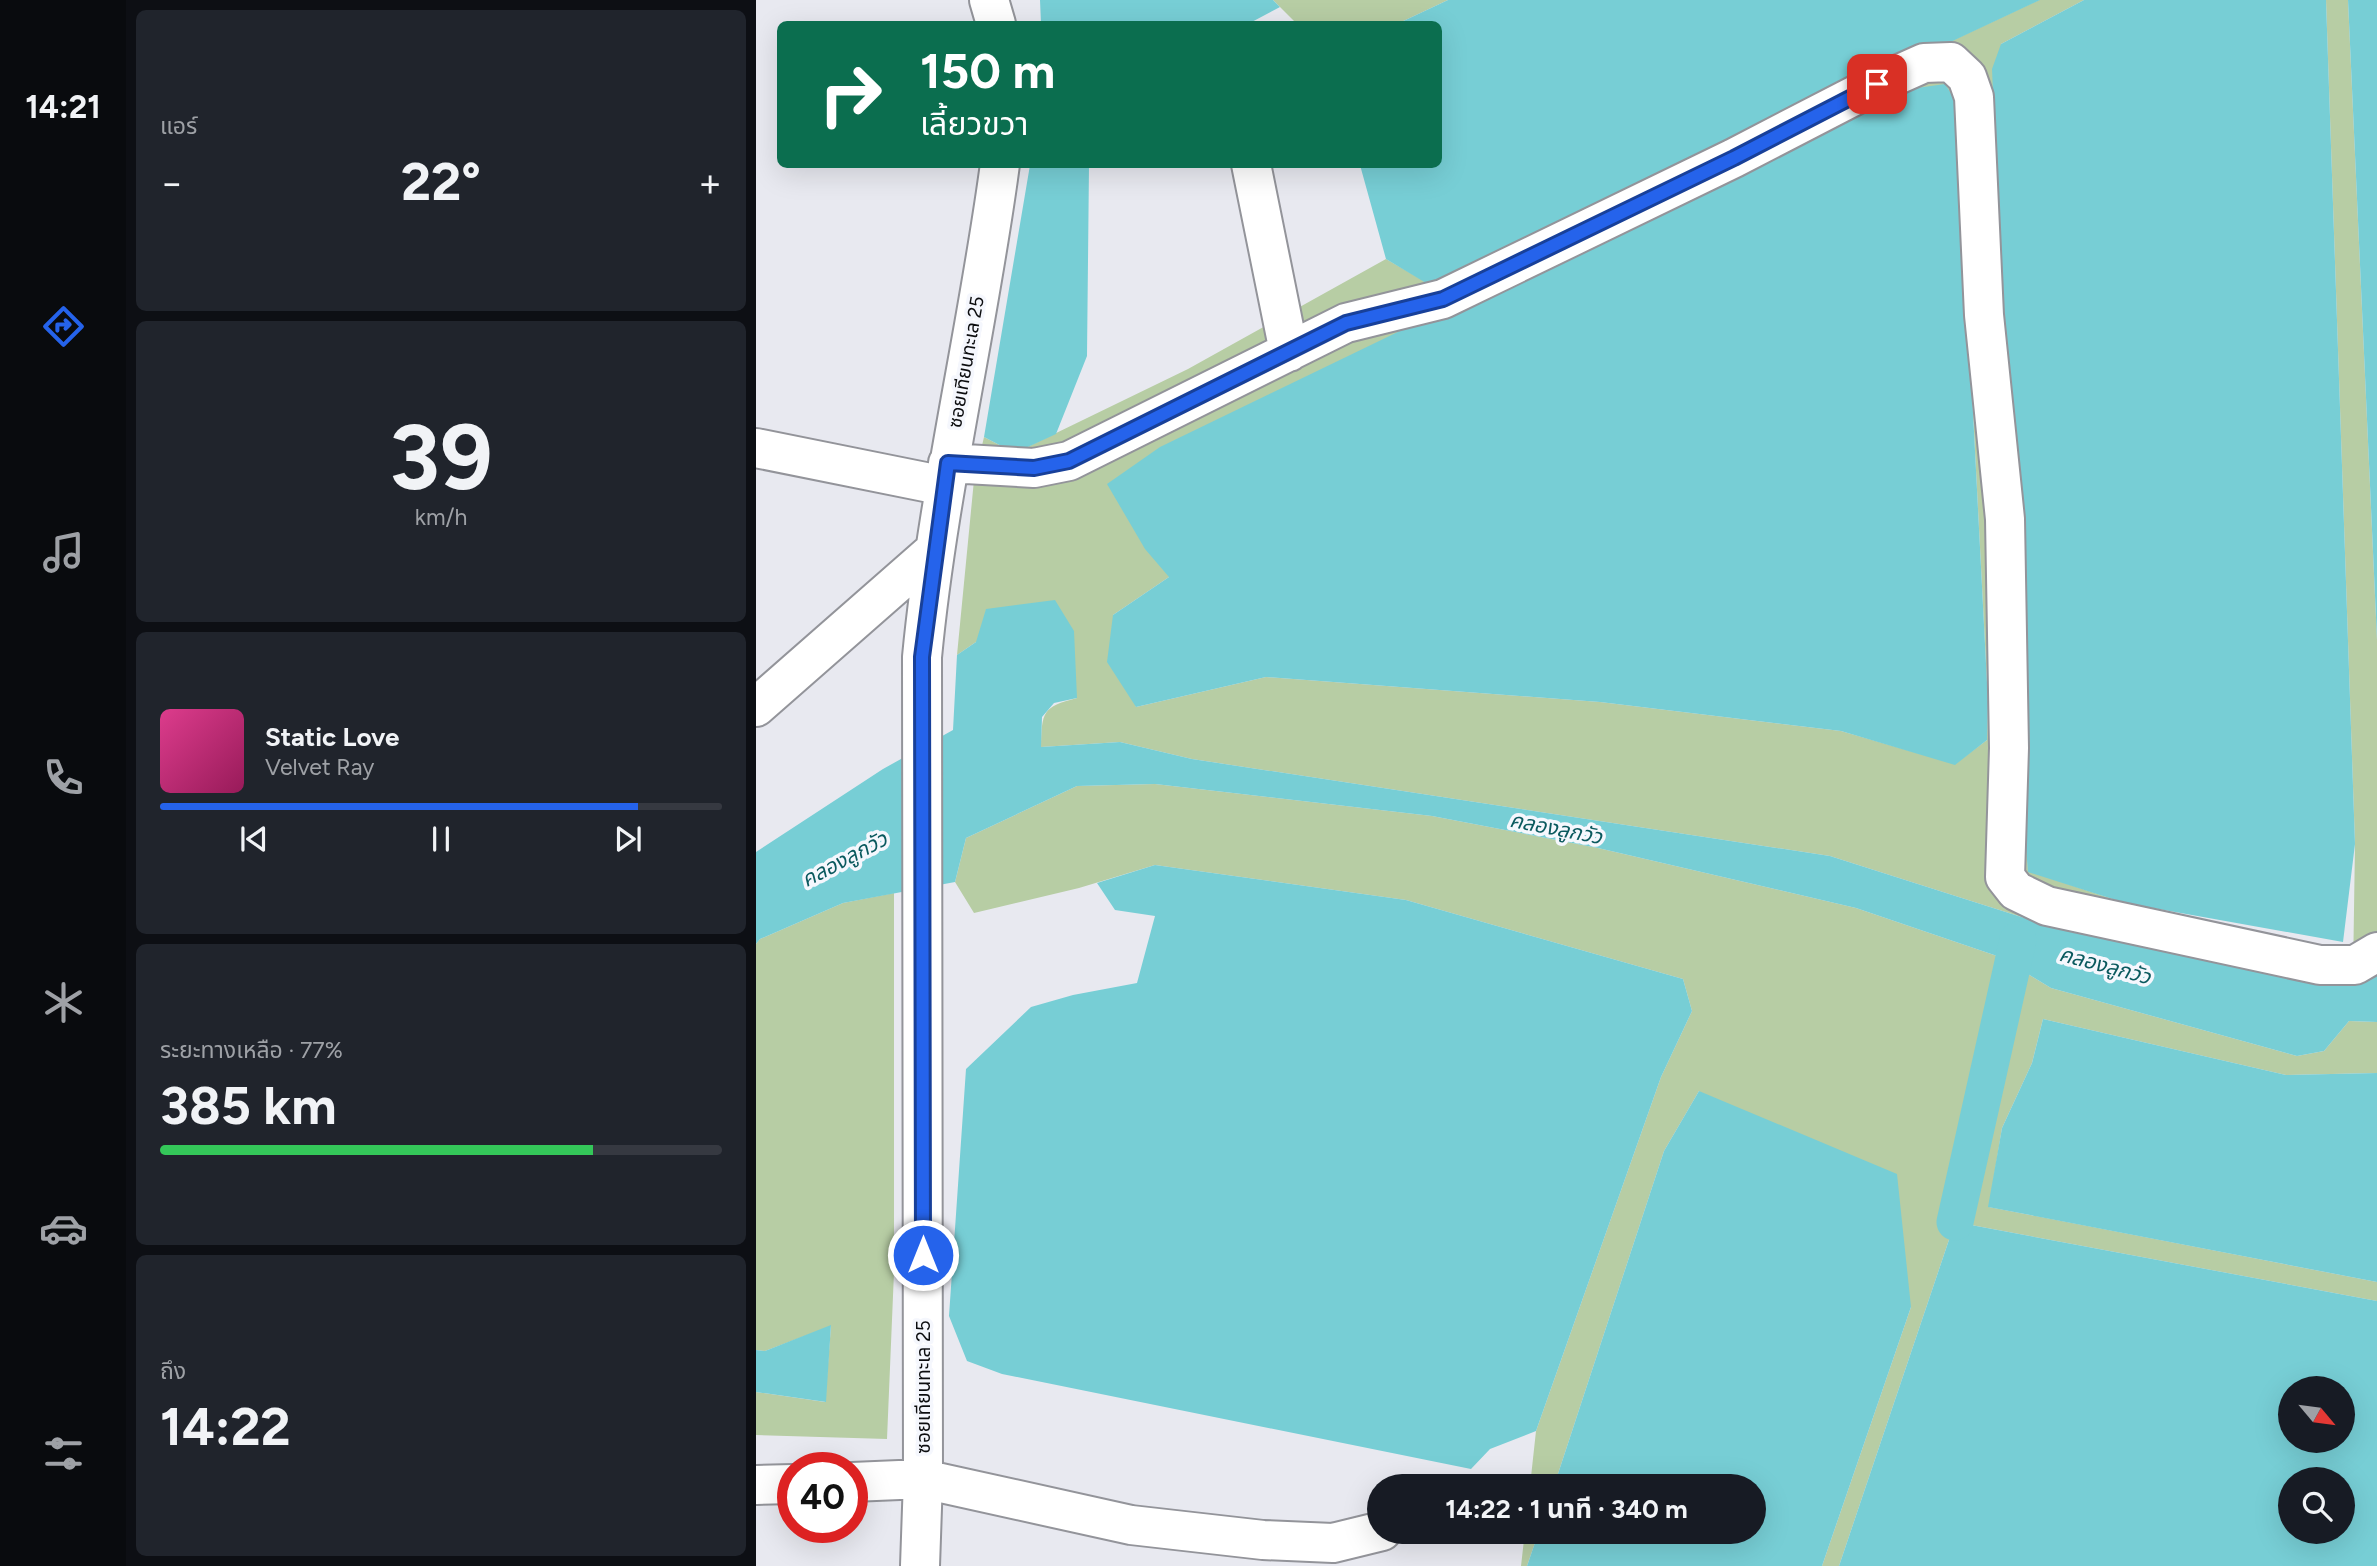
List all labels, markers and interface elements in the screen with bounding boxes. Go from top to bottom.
text: 150 m [920,41,1055,100]
icon: right [805,49,896,140]
pin [1847,54,1907,114]
icon: arrive [1858,65,1896,103]
text: 14:21 [25,88,101,126]
text: เลี้ยวขวา [920,105,1028,143]
text: แอร์ [160,112,197,140]
text: 22° [401,151,481,213]
text: − [160,160,184,206]
text: + [698,160,722,206]
street label: ซอยเทียนทะเล 25 [943,294,989,430]
icon: directions [39,302,88,351]
text: 39 [389,403,493,512]
text: km/h [415,503,467,531]
icon: music [39,528,88,577]
text: Static Love [265,721,399,753]
icon: phone [39,753,88,802]
text: Velvet Ray [265,753,374,781]
water label: คลองลูกวัว [1508,807,1605,850]
icon: previous [235,820,273,858]
icon: pause [422,820,460,858]
icon: next [609,820,647,858]
water label: คลองลูกวัว [797,826,892,893]
water label: คลองลูกวัว [2056,941,2154,990]
icon: climate [39,978,88,1027]
text: ระยะทางเหลือ · 77% [160,1036,343,1064]
text: 385 km [160,1075,337,1137]
icon: car [39,1204,88,1253]
position arrow [886,1218,960,1292]
street label: ซอยเทียนทะเล 25 [912,1320,935,1454]
text: ถึง [160,1357,186,1385]
north arrow [2278,1376,2356,1452]
map controls [2278,1376,2355,1544]
text: 14:22 [160,1396,291,1458]
icon: filters [39,1429,88,1478]
speed limit sign: 40 [777,1452,868,1543]
button: search [2278,1467,2355,1544]
text: 14:22 · 1 นาที · 340 m [1445,1493,1688,1525]

